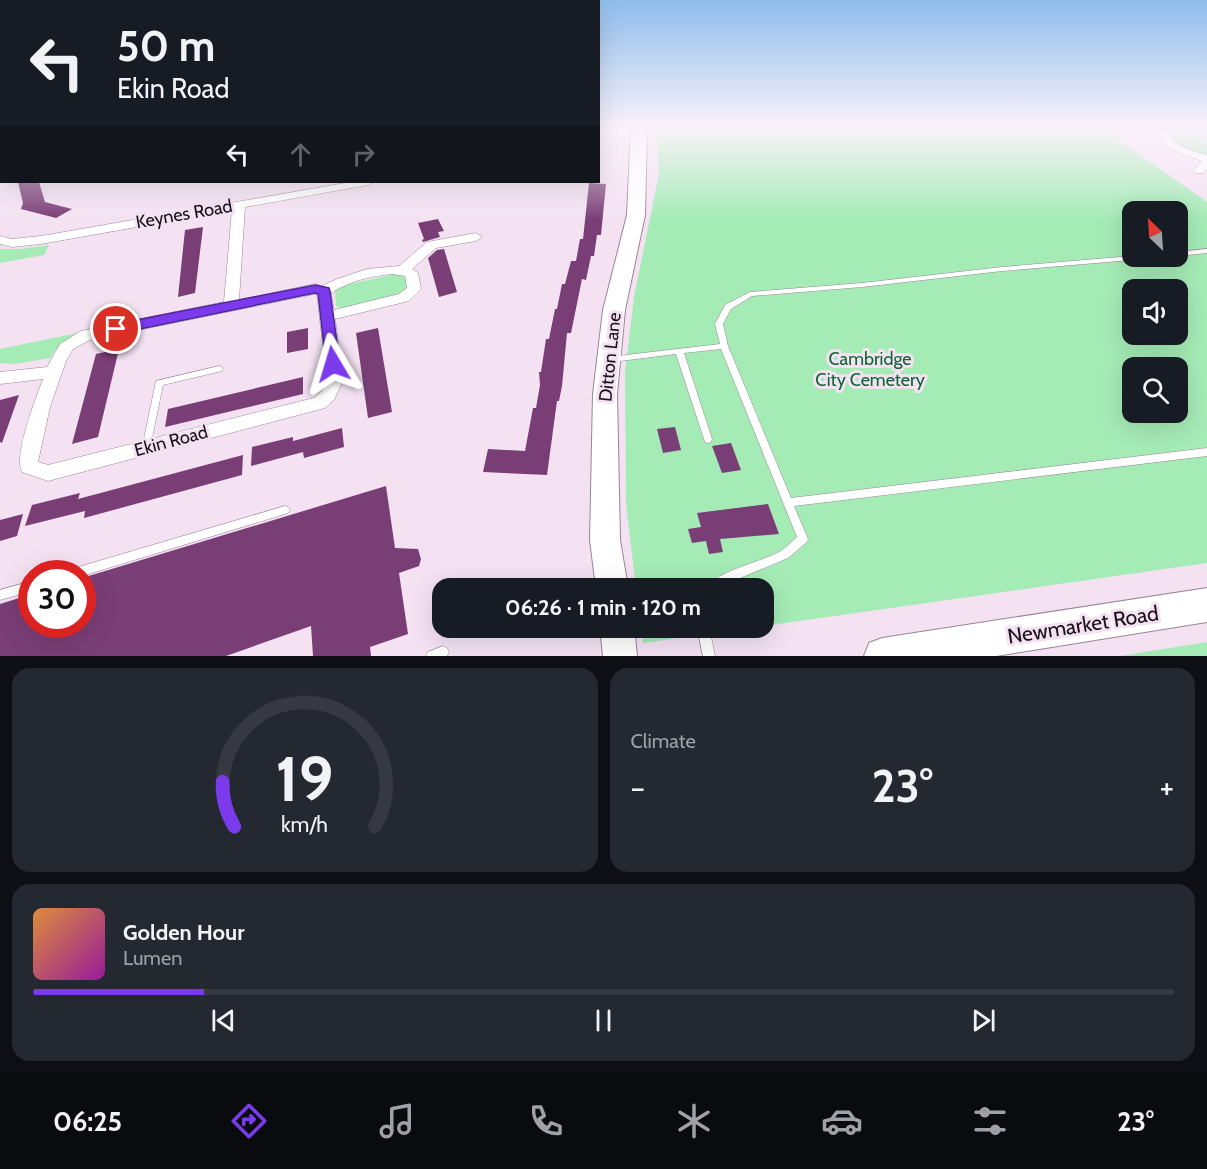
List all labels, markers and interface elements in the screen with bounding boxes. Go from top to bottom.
text: 50 m [117,20,215,72]
icon: left [18,24,96,102]
text: Ekin Road [117,72,230,105]
icon: left [221,138,254,171]
icon: ahead [284,138,317,171]
icon: right [347,138,380,171]
street label: Keynes Road [134,195,234,233]
north arrow [1122,201,1188,267]
map controls [1122,201,1188,423]
button: sound [1122,279,1188,345]
pin [90,303,141,354]
street label: Ditton Lane [594,311,626,403]
icon: arrive [99,312,132,345]
position arrow [301,332,365,396]
park label: Cambridge City Cemetery [815,348,925,391]
button: search [1122,357,1188,423]
street label: Ekin Road [132,421,210,461]
speed limit sign: 30 [18,560,96,638]
text: 06:26 · 1 min · 120 m [505,594,701,621]
street label: Newmarket Road [1006,600,1160,649]
text: Climate [631,729,696,753]
text: 19 [276,741,334,817]
text: 23° [872,759,933,813]
text: − [631,767,645,807]
text: + [1159,767,1174,807]
text: km/h [281,811,328,837]
text: Golden Hour [123,919,244,946]
text: Lumen [123,946,182,970]
icon: previous [207,1004,240,1037]
icon: pause [587,1004,620,1037]
icon: next [967,1004,1000,1037]
icon: directions [228,1100,270,1142]
icon: music [376,1100,418,1142]
icon: phone [525,1100,567,1142]
icon: climate [673,1100,715,1142]
icon: car [821,1100,863,1142]
icon: filters [969,1100,1011,1142]
text: 06:25 [53,1105,122,1138]
text: 23° [1117,1105,1154,1138]

